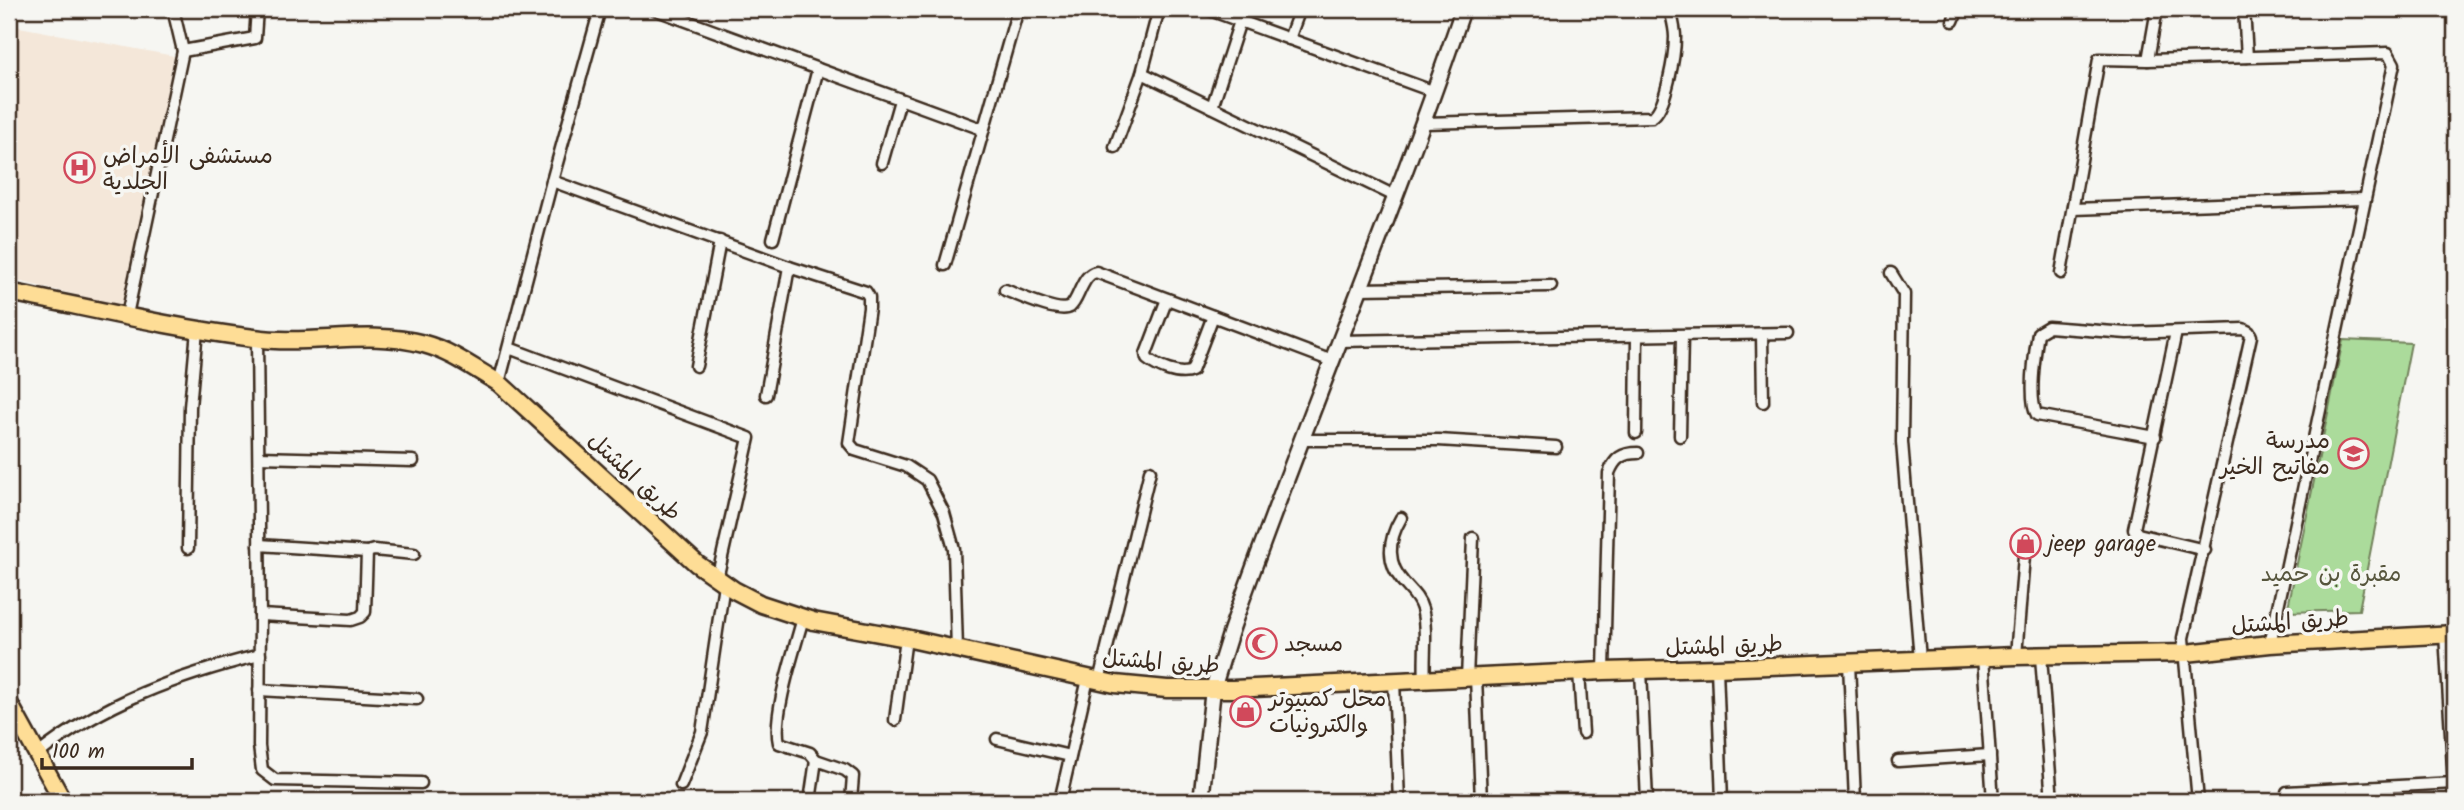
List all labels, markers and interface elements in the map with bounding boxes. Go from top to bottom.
place label: مستشفى الأمراض الجلدية [103,139,273,201]
hospital icon: مستشفى الأمراض الجلدية [63,151,97,185]
street label: طريق المشتل [578,424,689,531]
place label: مدرسة مفاتيح الخير [2218,424,2330,486]
school or university icon: مدرسة مفاتيح الخير [2336,436,2370,470]
shop icon: jeep garage [2008,526,2042,560]
place label: jeep garage [2042,527,2156,563]
park label: مقبرة بن حميد [2261,557,2401,593]
street label: طريق المشتل [2230,601,2350,645]
mosque icon: مسجد [1244,626,1278,660]
place label: مسجد [1284,627,1343,663]
street label: طريق المشتل [1665,627,1784,667]
street label: طريق المشتل [1101,641,1221,685]
place label: محل كمبيوتر والكترونيات [1267,682,1386,744]
shop icon: محل كمبيوتر والكترونيات [1229,694,1263,728]
scale bar [42,726,192,770]
text: 100 m [52,736,105,769]

